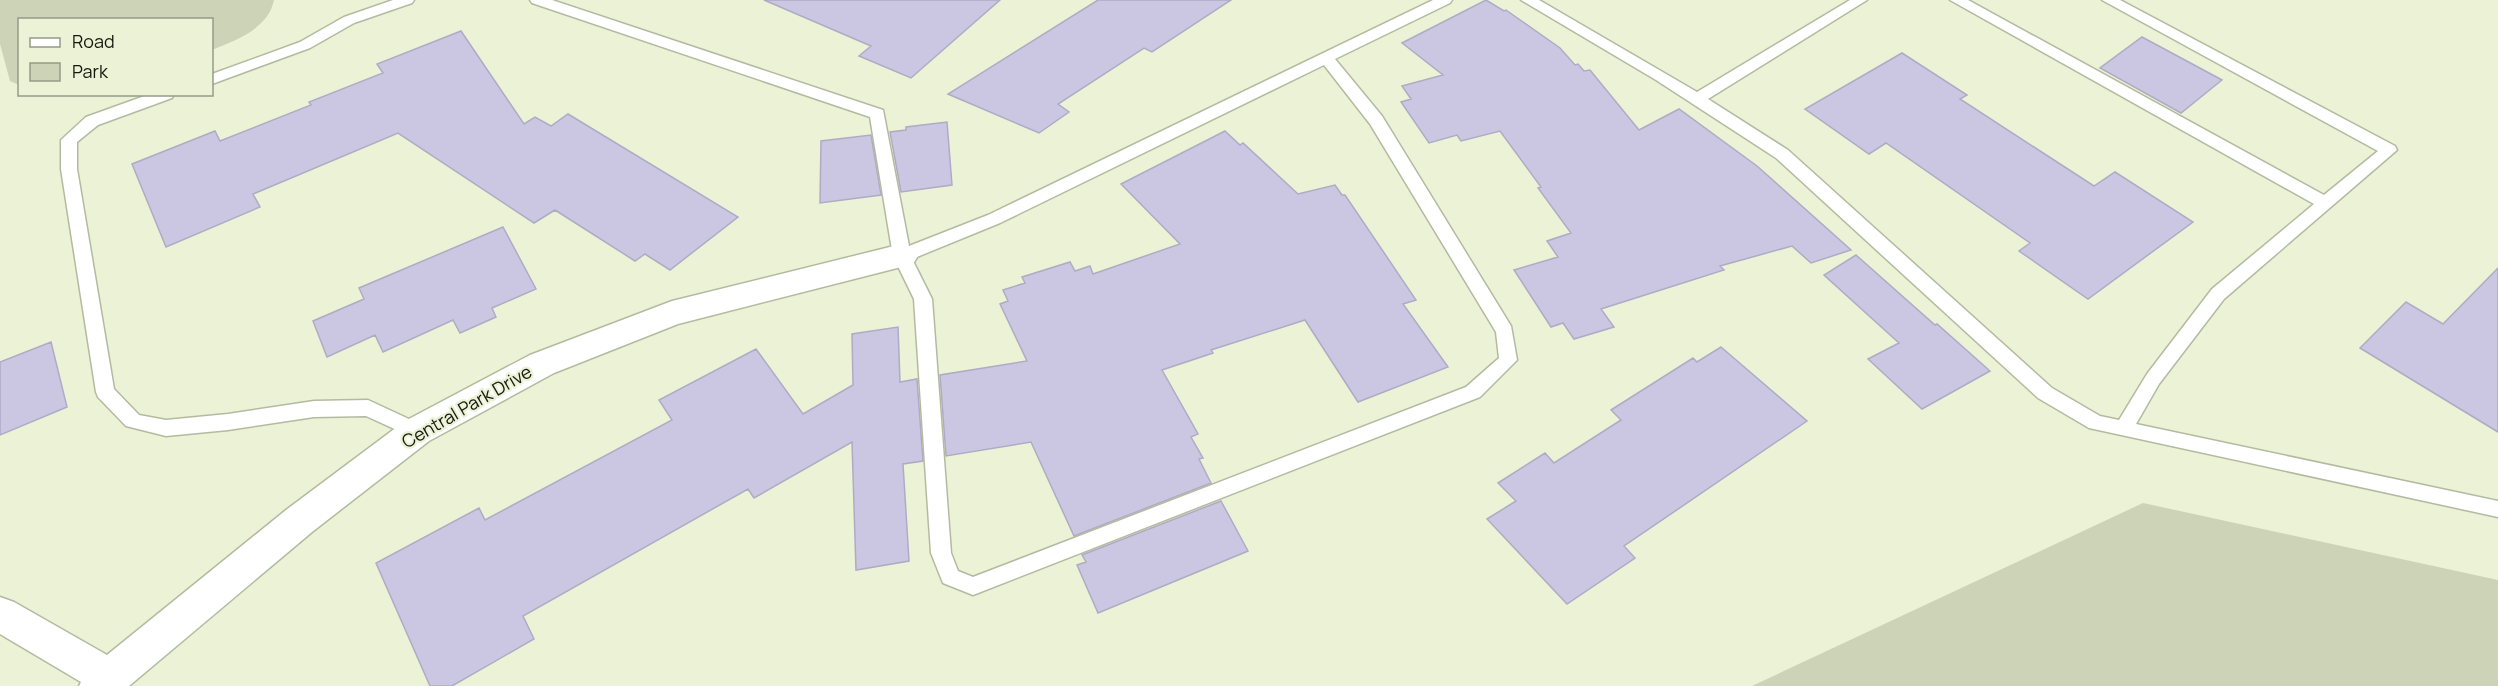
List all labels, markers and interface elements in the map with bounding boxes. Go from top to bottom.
legend [18,18,213,96]
text: Road [72,29,115,53]
text: Park [72,59,109,83]
street label: Central Park Drive [397,359,536,453]

